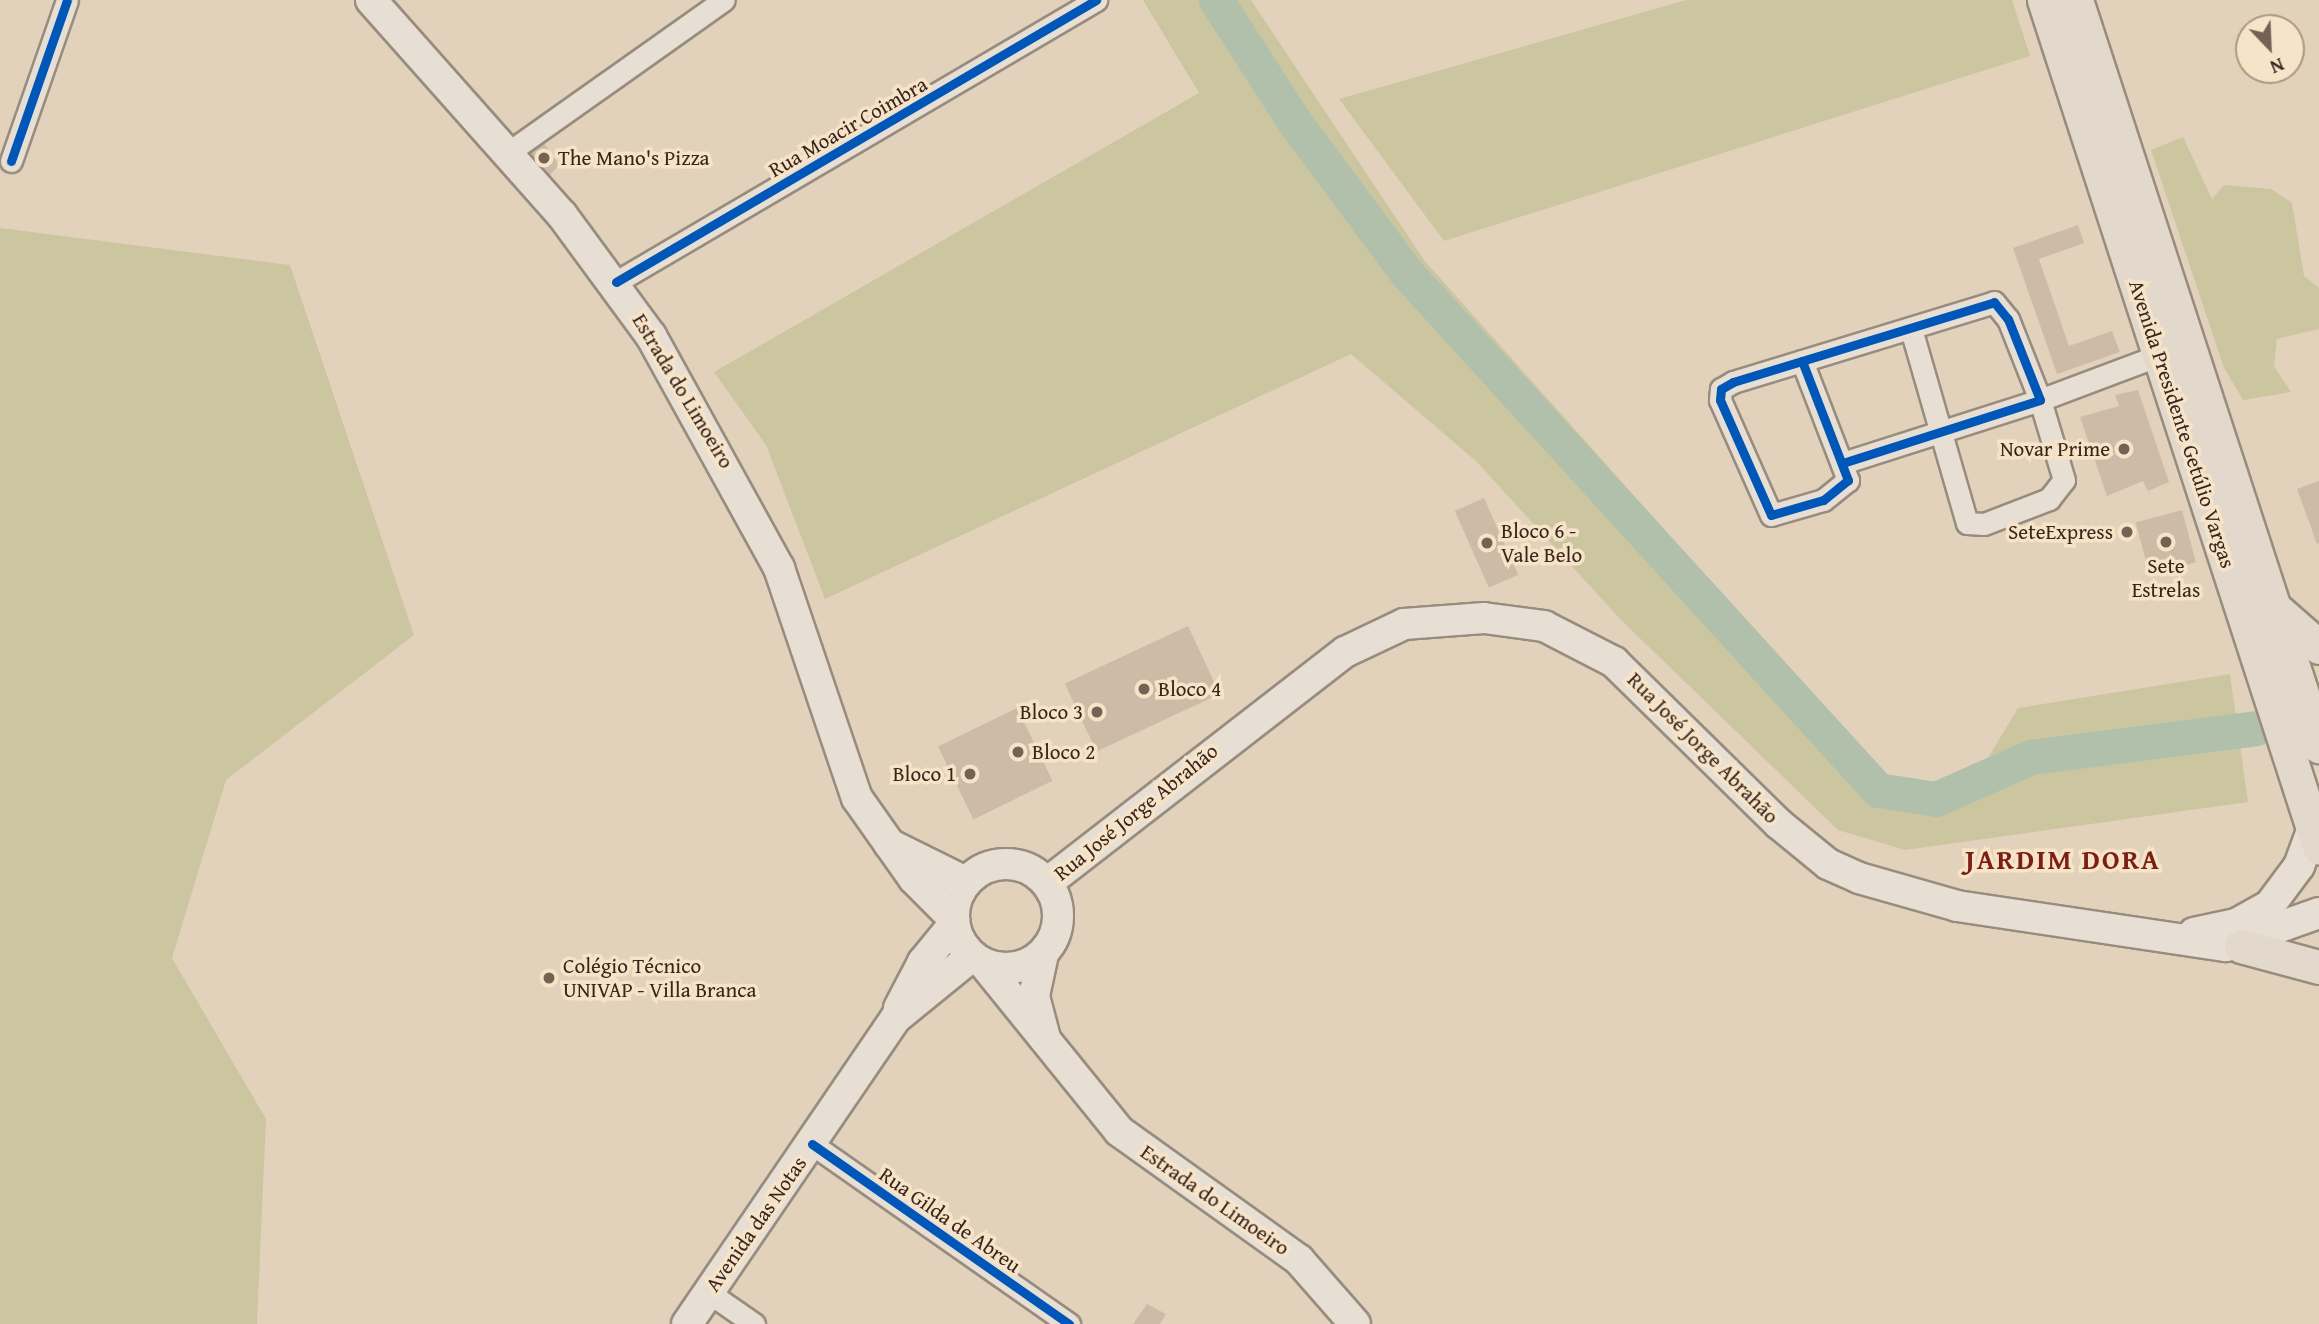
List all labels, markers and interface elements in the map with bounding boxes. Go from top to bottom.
north arrow [2235,14,2305,84]
text: N [2266,51,2289,82]
street label: Rua Moacir Coimbra [764,71,932,183]
place label: The Mano's Pizza [558,145,710,171]
marker: The Mano's Pizza [536,150,552,166]
street label: Avenida Presidente Getúlio Vargas [2123,277,2241,571]
street label: Estrada do Limoeiro [627,309,739,473]
place label: Novar Prime [2000,436,2110,462]
marker: Novar Prime [2116,441,2132,457]
place label: Bloco 6 - Vale Belo [1501,518,1582,568]
place label: SeteExpress [2008,519,2113,545]
marker: SeteExpress [2119,524,2135,540]
marker: Sete Estrelas [2158,534,2174,550]
marker: Bloco 6 - Vale Belo [1479,535,1495,551]
place label: Sete Estrelas [2132,553,2200,603]
street label: Rua José Jorge Abrahão [1622,667,1784,829]
place label: Bloco 4 [1158,676,1221,702]
marker: Bloco 4 [1136,681,1152,697]
place label: Bloco 3 [1020,699,1083,725]
marker: Bloco 3 [1089,704,1105,720]
street label: Rua José Jorge Abrahão [1049,738,1223,886]
place label: Bloco 2 [1032,739,1095,765]
marker: Bloco 2 [1010,744,1026,760]
place label: Bloco 1 [893,761,956,787]
marker: Bloco 1 [962,766,978,782]
district label: JARDIM DORA [1966,842,2160,876]
place label: Colégio Técnico UNIVAP - Villa Branca [563,953,756,1003]
marker: Colégio Técnico UNIVAP - Villa Branca [541,970,557,986]
street label: Estrada do Limoeiro [1136,1139,1294,1261]
street label: Avenida das Notas [700,1152,812,1296]
street label: Rua Gilda de Abreu [874,1162,1026,1278]

